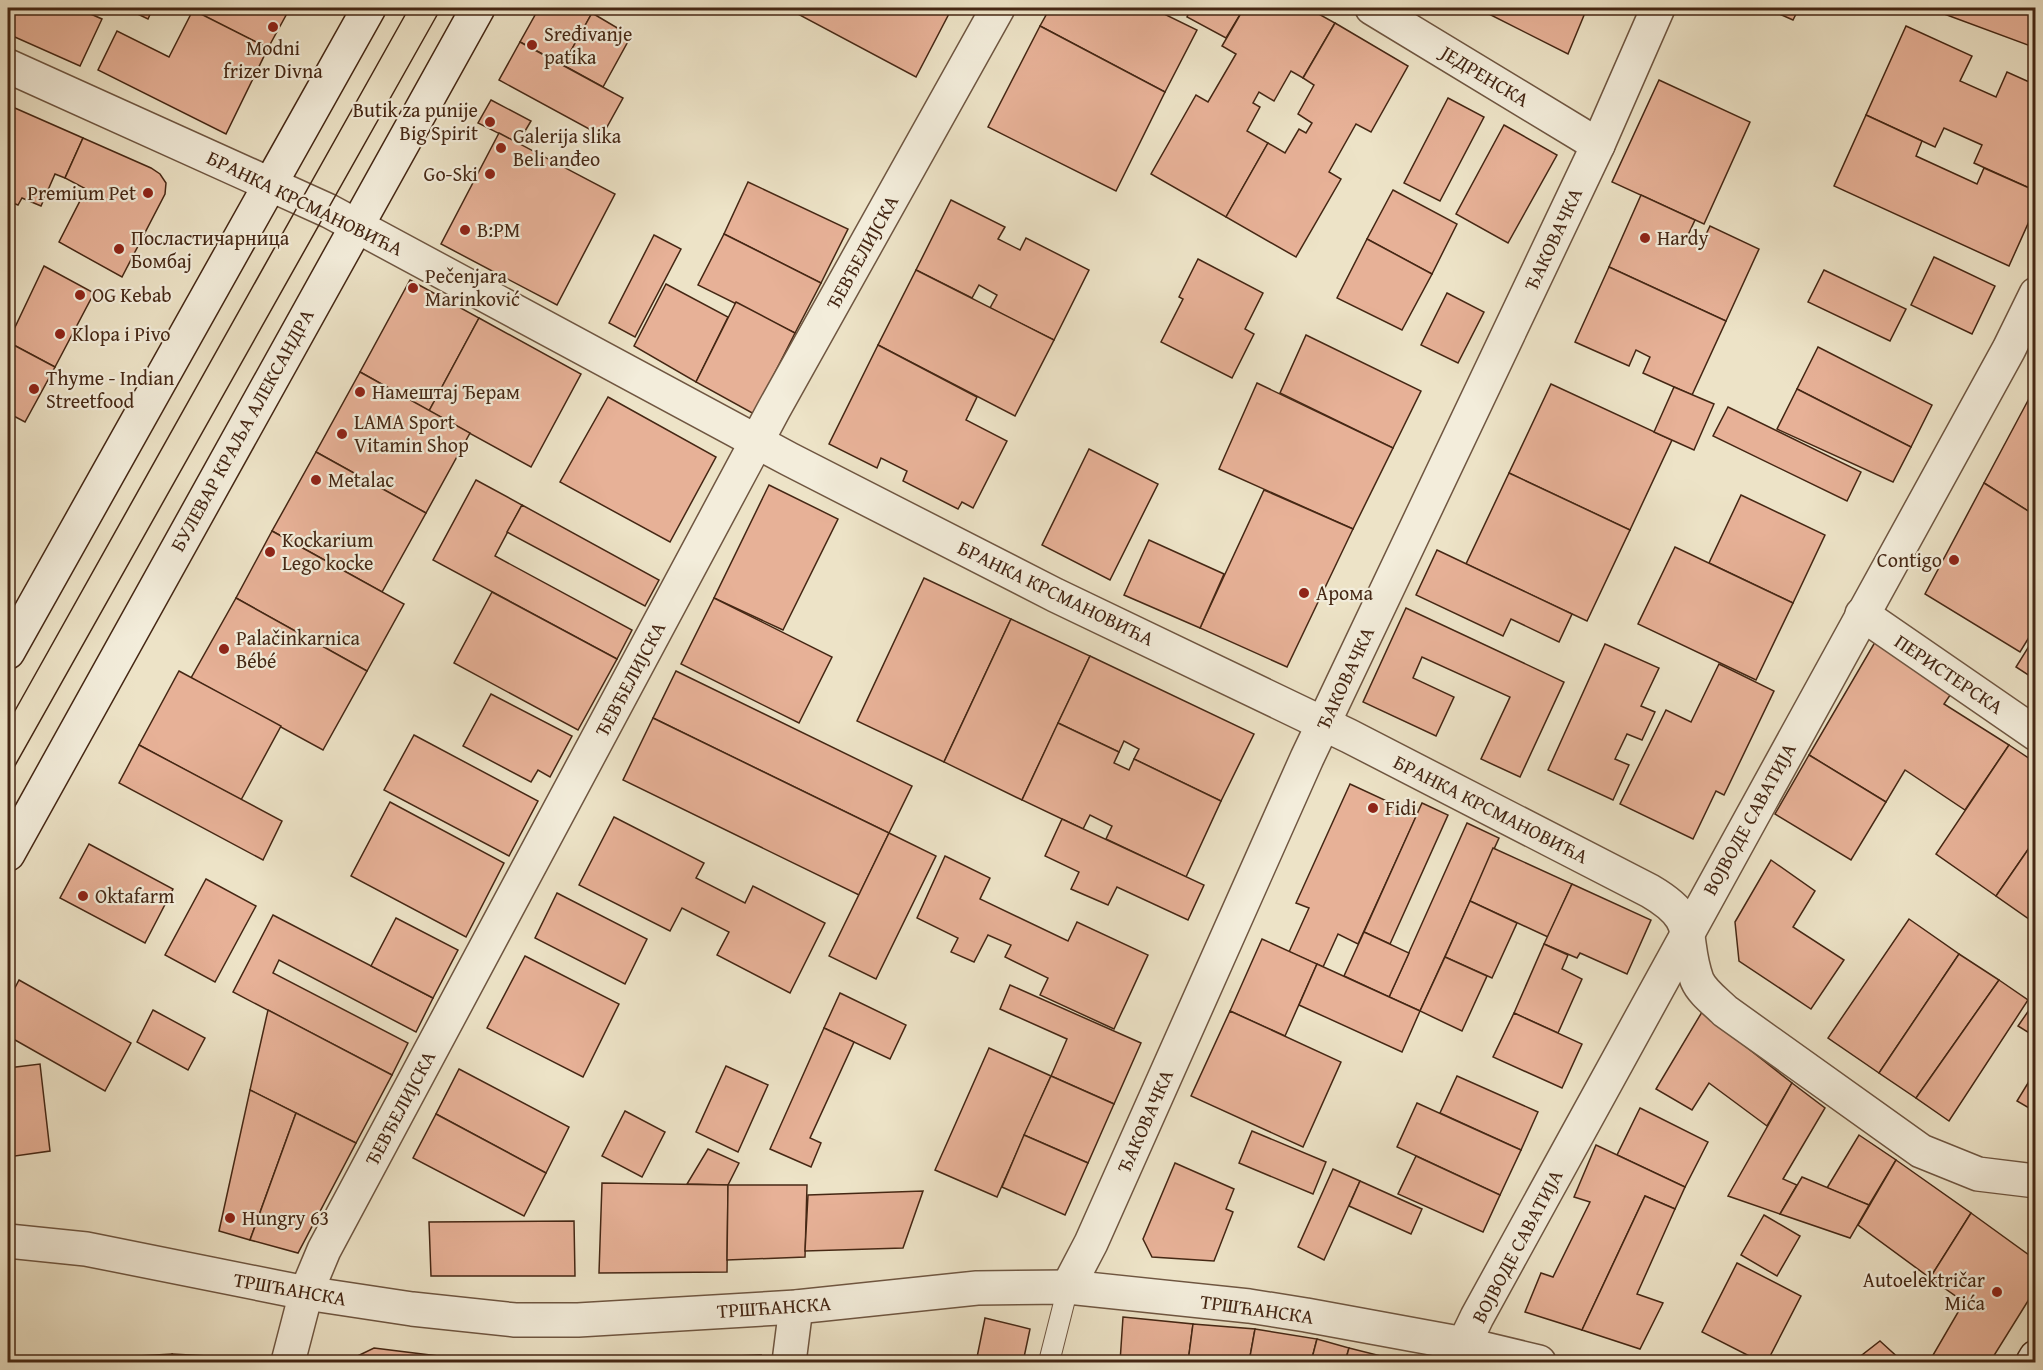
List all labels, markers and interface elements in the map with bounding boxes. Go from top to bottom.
place label: Sređivanje patika [544,19,632,71]
marker: Modni frizer Divna [266,20,280,34]
place label: Modni frizer Divna [223,33,323,85]
street label: ЈЕДРЕНСКА [1433,36,1535,113]
marker: Sređivanje patika [525,38,539,52]
place label: Butik za punije Big Spirit [353,95,478,147]
marker: Butik za punije Big Spirit [483,115,497,129]
place label: Galerija slika Beli anđeo [513,121,622,173]
marker: Galerija slika Beli anđeo [494,141,508,155]
street label: БРАНКА КРСМАНОВИЋА [202,142,408,263]
place label: Go-Ski [424,159,478,188]
marker: Go-Ski [483,167,497,181]
place label: Premium Pet [27,178,136,207]
street label: ЂАКОВАЧКА [1516,183,1589,295]
marker: Premium Pet [141,186,155,200]
street label: ЂЕВЂЕЛИЈСКА [818,189,905,314]
place label: B:PM [477,215,520,244]
place label: Посластичарница Бомбај [131,223,290,275]
marker: B:PM [458,223,472,237]
place label: Hardy [1657,223,1708,252]
marker: Hardy [1638,231,1652,245]
marker: Посластичарница Бомбај [112,242,126,256]
place label: Pečenjara Marinković [425,261,520,313]
place label: OG Kebab [92,280,172,309]
marker: Pečenjara Marinković [406,281,420,295]
marker: OG Kebab [73,288,87,302]
street label: БУЛЕВАР КРАЉА АЛЕКСАНДРА [163,303,321,556]
place label: Klopa i Pivo [72,319,170,348]
marker: Klopa i Pivo [53,327,67,341]
place label: Thyme - Indian Streetfood [46,363,174,415]
place label: Намештај Ђерам [372,377,520,406]
marker: Thyme - Indian Streetfood [27,382,41,396]
marker: Намештај Ђерам [353,385,367,399]
place label: LAMA Sport Vitamin Shop [354,407,469,459]
marker: LAMA Sport Vitamin Shop [335,427,349,441]
place label: Metalac [328,465,394,494]
marker: Metalac [309,473,323,487]
place label: Kockarium Lego kocke [282,525,374,577]
street label: БРАНКА КРСМАНОВИЋА [953,532,1159,653]
marker: Kockarium Lego kocke [263,545,277,559]
place label: Contigo [1877,545,1942,574]
marker: Contigo [1947,553,1961,567]
place label: Арома [1316,578,1373,607]
marker: Арома [1297,586,1311,600]
street label: ЂЕВЂЕЛИЈСКА [587,616,672,741]
street label: ЂАКОВАЧКА [1308,622,1381,734]
place label: Palačinkarnica Bébé [236,623,361,675]
street label: ПЕРИСТЕРСКА [1889,626,2009,721]
marker: Palačinkarnica Bébé [217,642,231,656]
street label: ВОЈВОДЕ САВАТИЈА [1695,737,1802,900]
street label: БРАНКА КРСМАНОВИЋА [1389,747,1594,870]
place label: Fidi [1385,793,1417,822]
marker: Fidi [1366,801,1380,815]
place label: Oktafarm [95,881,175,910]
marker: Oktafarm [76,889,90,903]
street label: ЂЕВЂЕЛИЈСКА [357,1045,442,1170]
street label: ЂАКОВАЧКА [1109,1065,1180,1177]
street label: ВОЈВОДЕ САВАТИЈА [1464,1164,1569,1328]
place label: Hungry 63 [242,1203,329,1232]
marker: Hungry 63 [223,1211,237,1225]
street label: ТРШЋАНСКА [231,1264,349,1313]
place label: Autoelektričar Mića [1863,1265,1986,1317]
marker: Autoelektričar Mića [1990,1285,2004,1299]
street label: ТРШЋАНСКА [1199,1286,1316,1331]
street label: ТРШЋАНСКА [716,1288,832,1325]

